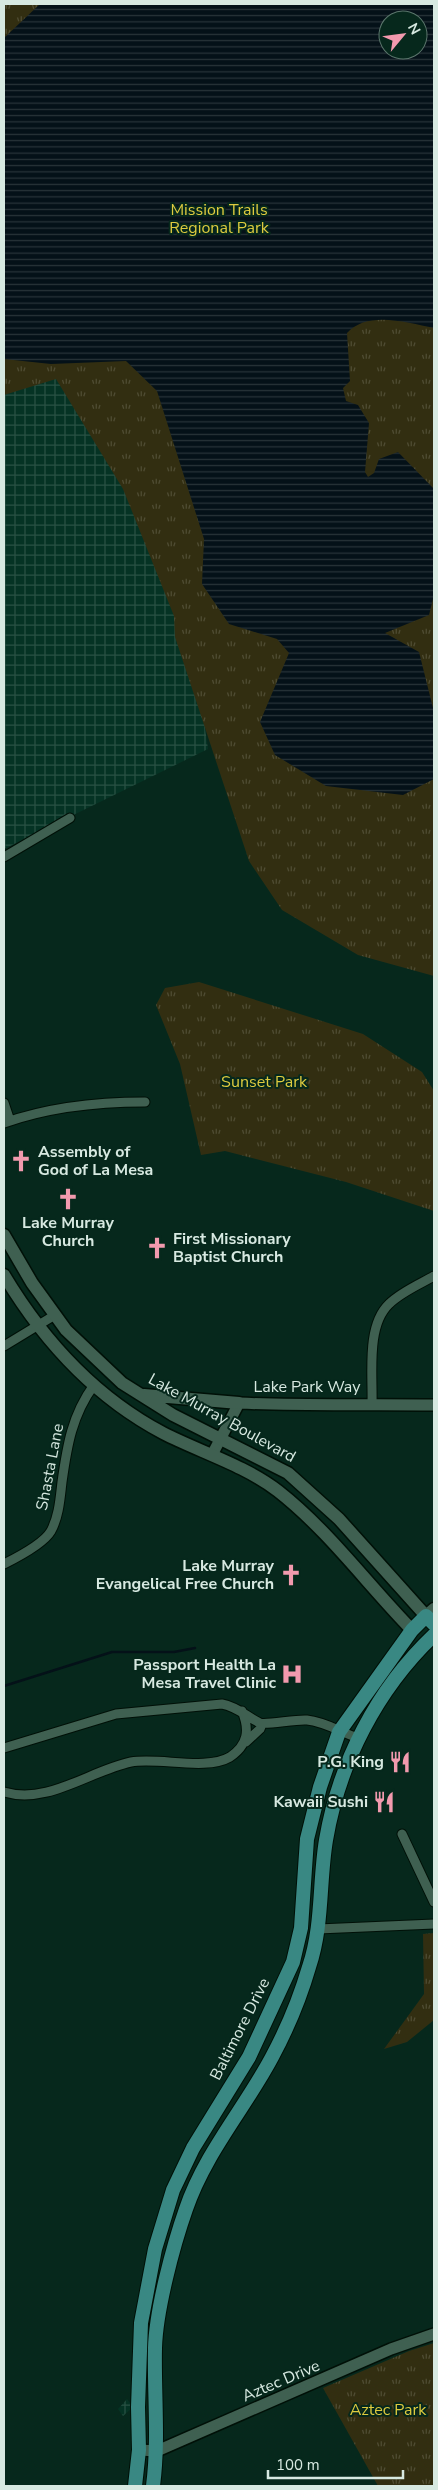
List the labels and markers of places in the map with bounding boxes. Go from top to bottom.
place label: Assembly of God of La Mesa [38,1141,153,1181]
church icon: Assembly of God of La Mesa [8,1148,34,1174]
church icon: Lake Murray Church [55,1186,81,1212]
place label: Lake Murray Church [22,1212,115,1252]
place label: First Missionary Baptist Church [173,1228,291,1268]
church icon: First Missionary Baptist Church [144,1235,170,1261]
place label: Lake Murray Evangelical Free Church [96,1555,275,1595]
church icon: Lake Murray Evangelical Free Church [278,1562,304,1588]
place label: Passport Health La Mesa Travel Clinic [133,1654,276,1694]
hospital icon: Passport Health La Mesa Travel Clinic [279,1661,305,1687]
restaurant icon: P.G. King [387,1749,413,1775]
place label: P.G. King [317,1751,384,1773]
restaurant icon: Kawaii Sushi [371,1789,397,1815]
place label: Kawaii Sushi [273,1791,368,1813]

